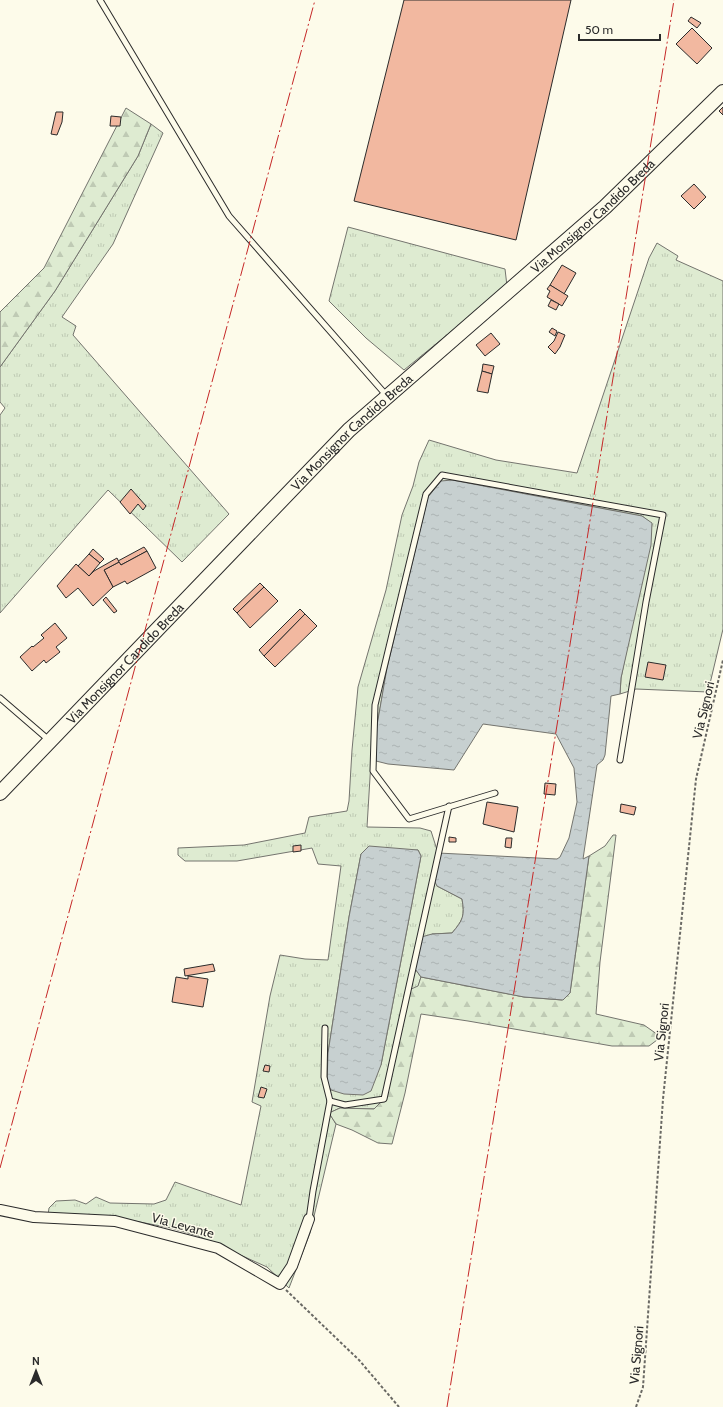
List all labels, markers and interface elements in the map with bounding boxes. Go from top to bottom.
scale bar [579,16,660,42]
text: 50 m [585,22,613,37]
street label: Via Monsignor Candido Breda [527,155,658,276]
street label: Via Monsignor Candido Breda [287,370,416,494]
street label: Via Monsignor Candido Breda [63,599,187,727]
street label: Via Signori [689,680,717,740]
street label: Via Signori [650,1002,672,1062]
street label: Via Levante [150,1209,216,1241]
street label: Via Signori [625,1325,647,1385]
north arrow [16,1351,56,1391]
text: N [32,1354,40,1368]

